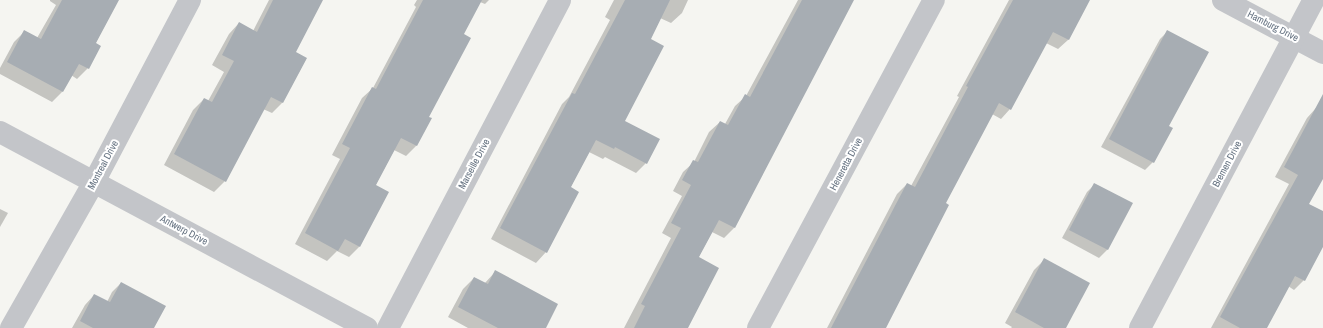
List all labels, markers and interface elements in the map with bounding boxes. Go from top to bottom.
street label: Hamburg Drive [1246,8,1300,44]
street label: Heneretta Drive [827,136,865,192]
street label: Marseille Drive [456,137,492,191]
street label: Montreal Drive [85,138,121,192]
street label: Bremen Drive [1210,139,1244,189]
street label: Antwerp Drive [158,213,210,247]

